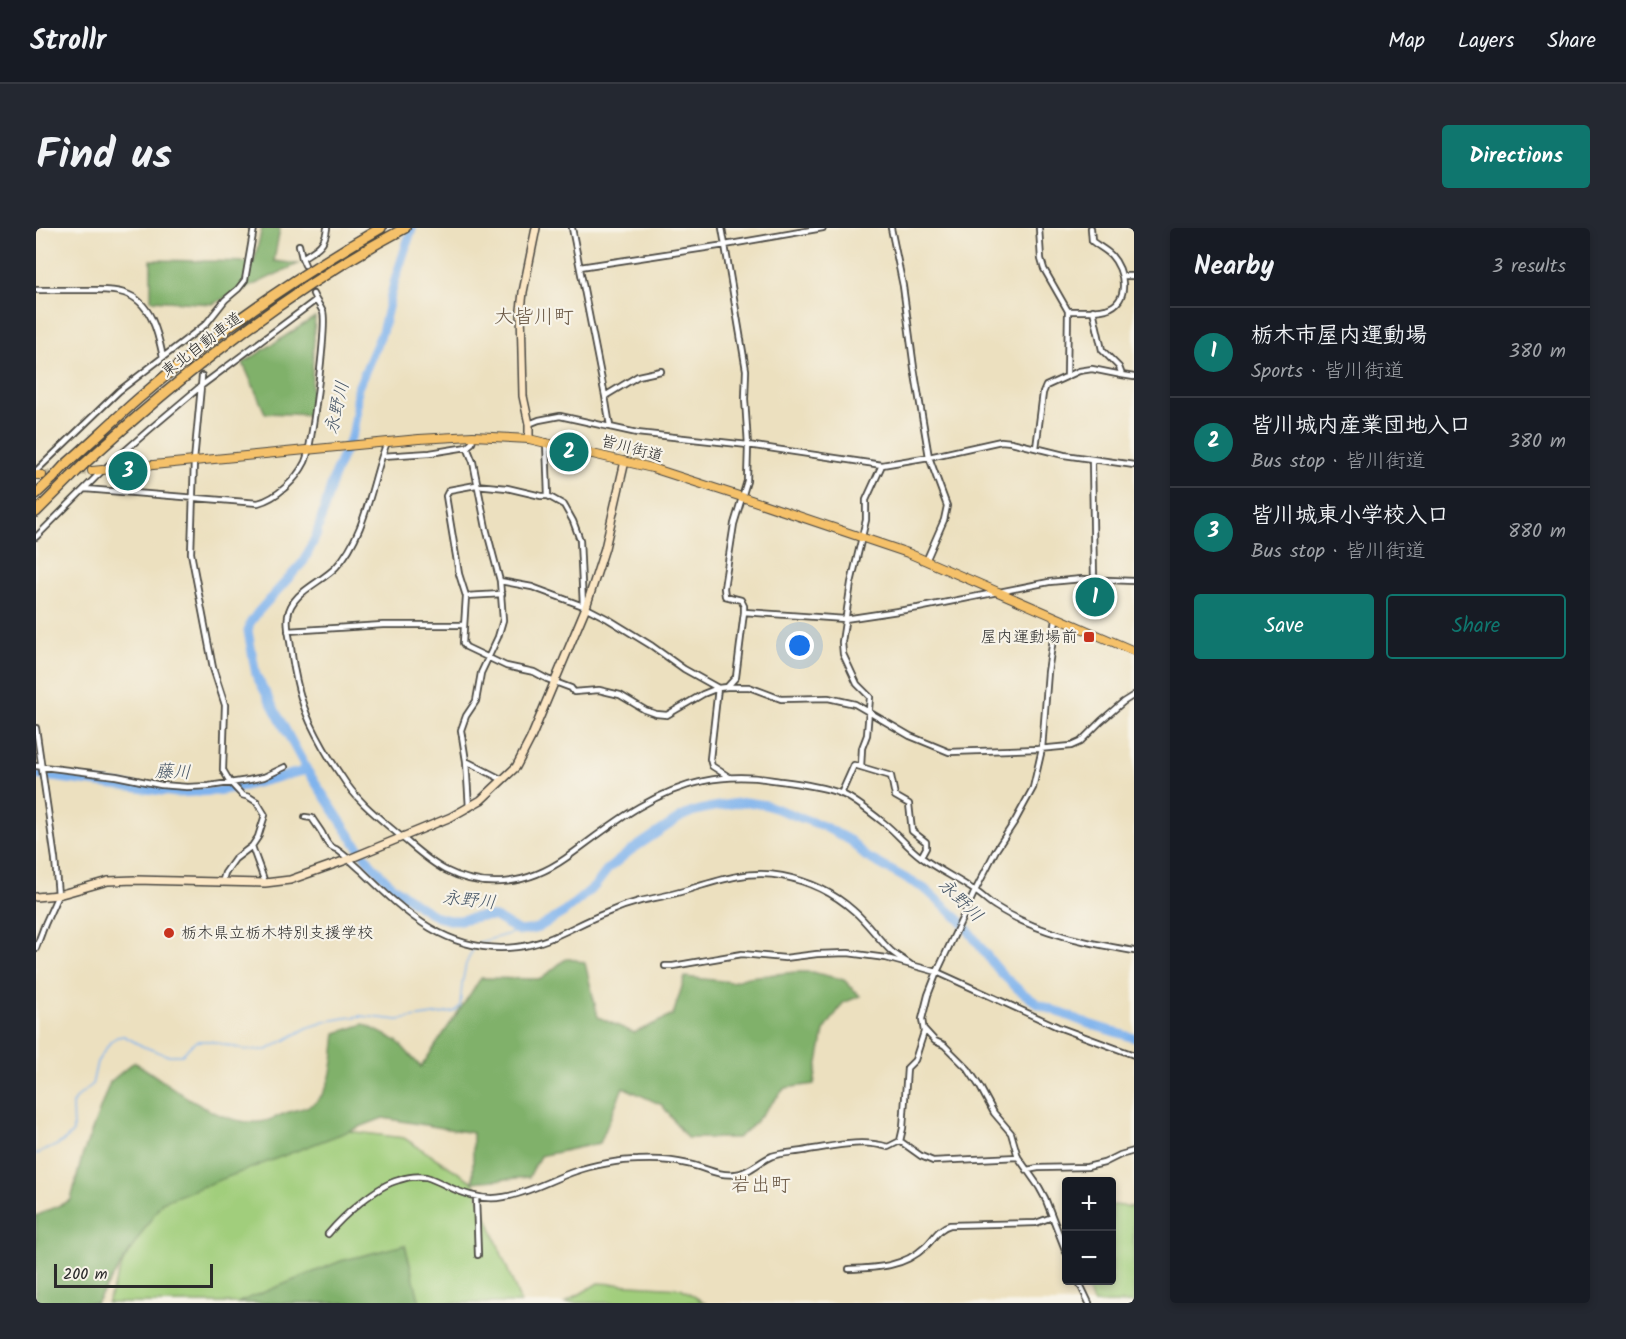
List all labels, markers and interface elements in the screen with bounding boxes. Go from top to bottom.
text: Strollr [30,19,106,64]
text: Map [1388,25,1425,58]
text: Layers [1458,25,1514,58]
text: Share [1547,25,1596,58]
text: Find us [36,123,172,190]
button: Directions [1442,125,1590,188]
text: Nearby [1194,246,1274,288]
text: 3 results [1492,251,1566,283]
district label: 大皆川町 [494,302,574,334]
street label: 東北自動車道 [156,306,248,384]
text: 栃木市屋内運動場 [1251,319,1427,354]
text: 1 [1210,336,1217,368]
text: 380 m [1509,336,1566,368]
text: Sports · 皆川街道 [1251,356,1404,388]
water label: 永野川 [318,378,358,438]
text: 皆川城内産業団地入口 [1251,409,1471,444]
text: 2 [1208,426,1219,458]
text: 380 m [1509,426,1566,458]
street label: 皆川街道 [598,429,666,469]
pin: 2 [550,430,588,474]
text: Bus stop · 皆川街道 [1251,446,1426,478]
pin: 3 [108,448,148,494]
text: 皆川城東小学校入口 [1251,499,1449,534]
text: 3 [1208,516,1219,548]
text: 880 m [1508,516,1566,548]
text: Bus stop · 皆川街道 [1251,536,1426,568]
pin: 1 [1076,574,1114,620]
button: Save [1194,594,1374,659]
button: Share [1386,594,1566,659]
place label: 屋内運動場前 [981,625,1077,650]
marker: 屋内運動場前 [1082,630,1096,644]
your location [785,631,814,660]
water label: 藤川 [155,758,191,788]
water label: 永野川 [931,872,989,930]
water label: 永野川 [441,884,497,918]
place label: 栃木県立栃木特別支援学校 [181,921,373,946]
marker: 栃木県立栃木特別支援学校 [162,926,176,940]
district label: 岩出町 [731,1170,791,1202]
map controls [1062,1177,1116,1285]
button: + [1062,1177,1116,1231]
button: − [1062,1231,1116,1285]
scale bar [54,1261,213,1288]
text: 200 m [63,1262,107,1287]

